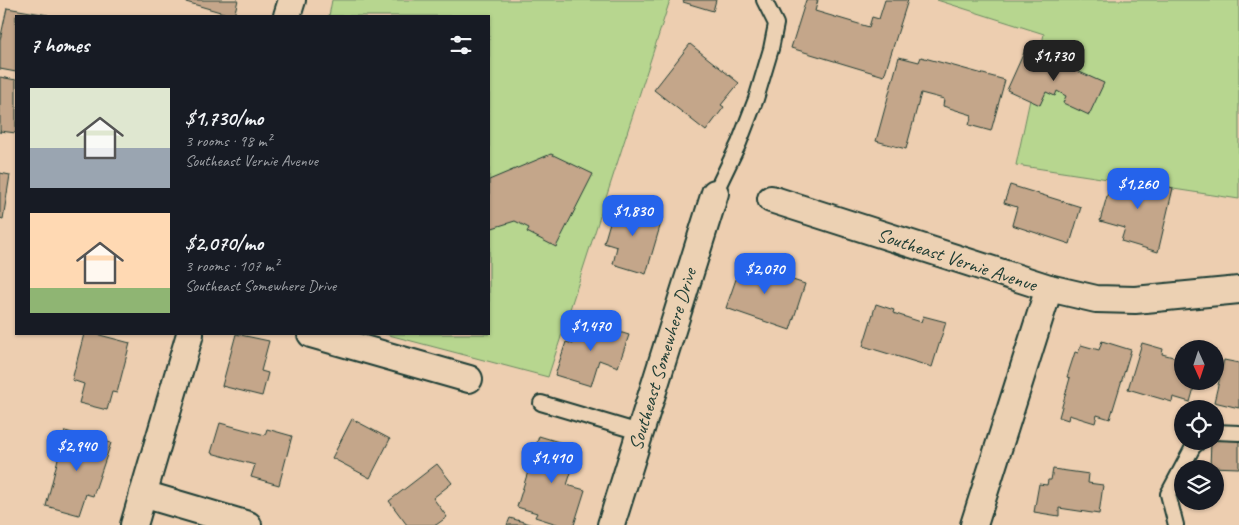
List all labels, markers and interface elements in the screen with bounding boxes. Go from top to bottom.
icon: filters [447,31,475,59]
text: 7 homes [30,32,89,58]
pin: $1,730 [1013,39,1095,82]
text: $1,730 [1034,46,1074,66]
text: $1,730/mo [185,105,263,131]
icon: home [70,108,130,168]
text: 3 rooms · 98 m² [185,131,271,151]
text: Southeast Vernie Avenue [185,151,318,171]
pin: $1,260 [1097,168,1179,210]
text: $1,260 [1118,174,1158,194]
pin: $1,830 [592,194,674,237]
text: $1,830 [613,201,653,221]
street label: Southeast Vernie Avenue [874,222,1041,297]
text: $2,070/mo [185,230,263,256]
icon: home [70,233,130,293]
pin: $2,070 [724,252,806,295]
text: 3 rooms · 107 m² [185,256,279,276]
text: $2,070 [745,259,785,279]
street label: Southeast Somewhere Drive [623,264,702,453]
text: Southeast Somewhere Drive [185,276,336,296]
pin: $1,470 [550,310,632,352]
text: $1,470 [571,316,611,336]
north arrow [1174,340,1224,390]
map controls [1174,340,1224,510]
button: locate [1174,400,1224,450]
pin: $2,940 [36,430,118,472]
text: $2,940 [58,436,96,456]
pin: $1,410 [511,442,593,484]
text: $1,410 [532,448,572,468]
button: layers [1174,460,1224,510]

